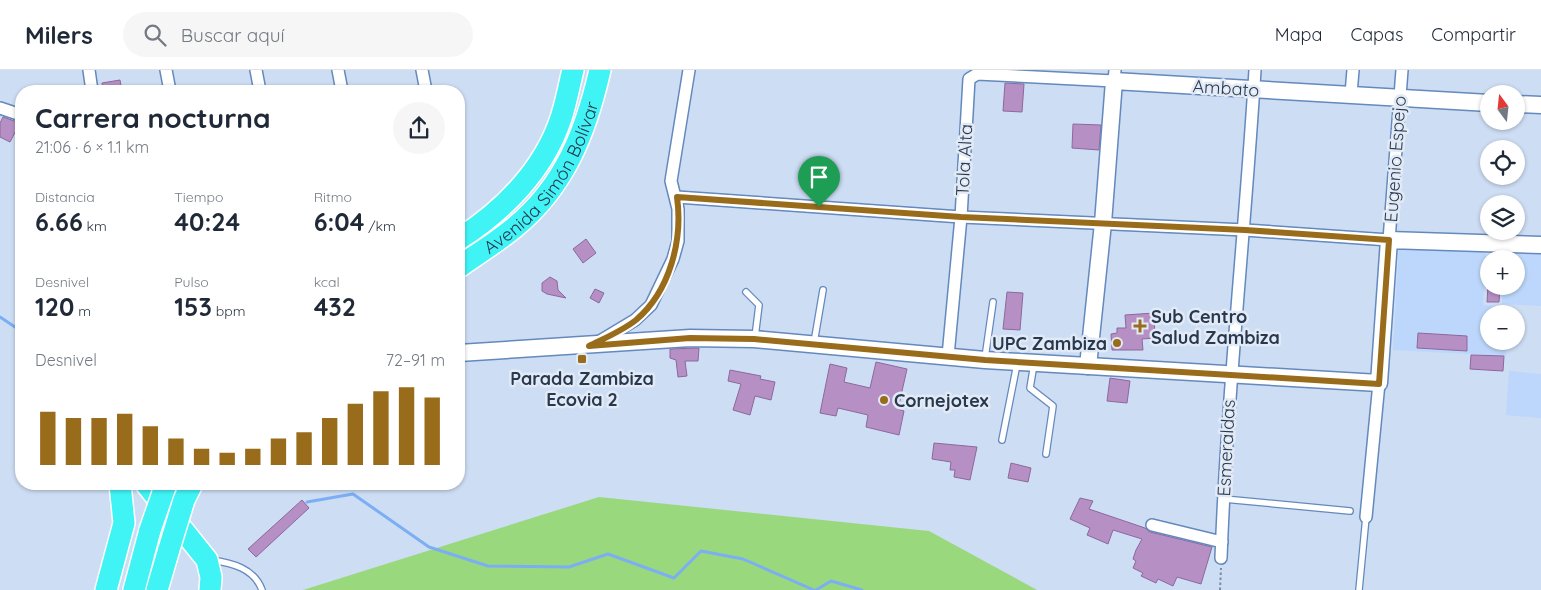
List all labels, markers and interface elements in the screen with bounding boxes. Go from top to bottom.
search box [123,12,473,57]
text: Milers [25,20,93,50]
icon: search [141,21,169,49]
text: Buscar aquí [181,23,285,47]
text: Mapa [1275,23,1322,46]
text: Capas [1350,23,1403,46]
text: Compartir [1431,23,1516,46]
street label: Ambato [1192,74,1260,102]
north arrow [1480,85,1525,130]
map controls [1480,85,1525,350]
street label: Eugenio Espejo [1379,95,1411,223]
street label: Avenida Simón Bolívar [479,98,603,258]
text: Carrera nocturna [35,100,271,135]
button: share [393,102,445,154]
street label: Tola Alta [951,123,977,197]
text: 21:06 · 6 × 1.1 km [35,137,149,157]
button: locate [1480,140,1525,185]
pin [798,156,840,207]
icon: arrive [805,163,833,191]
text: Distancia [35,188,95,206]
text: Tiempo [174,188,223,206]
text: Ritmo [314,188,352,206]
button: layers [1480,195,1525,240]
text: 6.66 [35,206,83,237]
text: 40:24 [174,206,240,237]
text: 6:04 [314,206,364,237]
text: km [83,217,107,235]
text: /km [364,217,396,235]
button: + [1480,250,1525,295]
text: Desnivel [35,273,89,291]
text: Pulso [174,273,209,291]
text: kcal [314,273,340,291]
text: 120 [35,291,74,322]
text: 153 [174,291,212,322]
text: 432 [314,291,356,322]
text: m [74,302,91,320]
text: bpm [212,302,245,320]
place label: Sub Centro Salud Zambiza [1151,305,1280,349]
button: − [1480,305,1525,350]
marker: Sub Centro Salud Zambiza [1133,319,1147,333]
place label: UPC Zambiza [992,332,1107,355]
marker: UPC Zambiza [1111,337,1123,349]
text: Desnivel [35,350,97,370]
text: 72–91 m [386,350,445,370]
marker: Parada Zambiza Ecovia 2 [576,353,588,365]
place label: Parada Zambiza Ecovia 2 [510,367,654,411]
place label: Cornejotex [894,389,989,412]
marker: Cornejotex [878,394,890,406]
street label: Esmeraldas [1212,399,1240,497]

